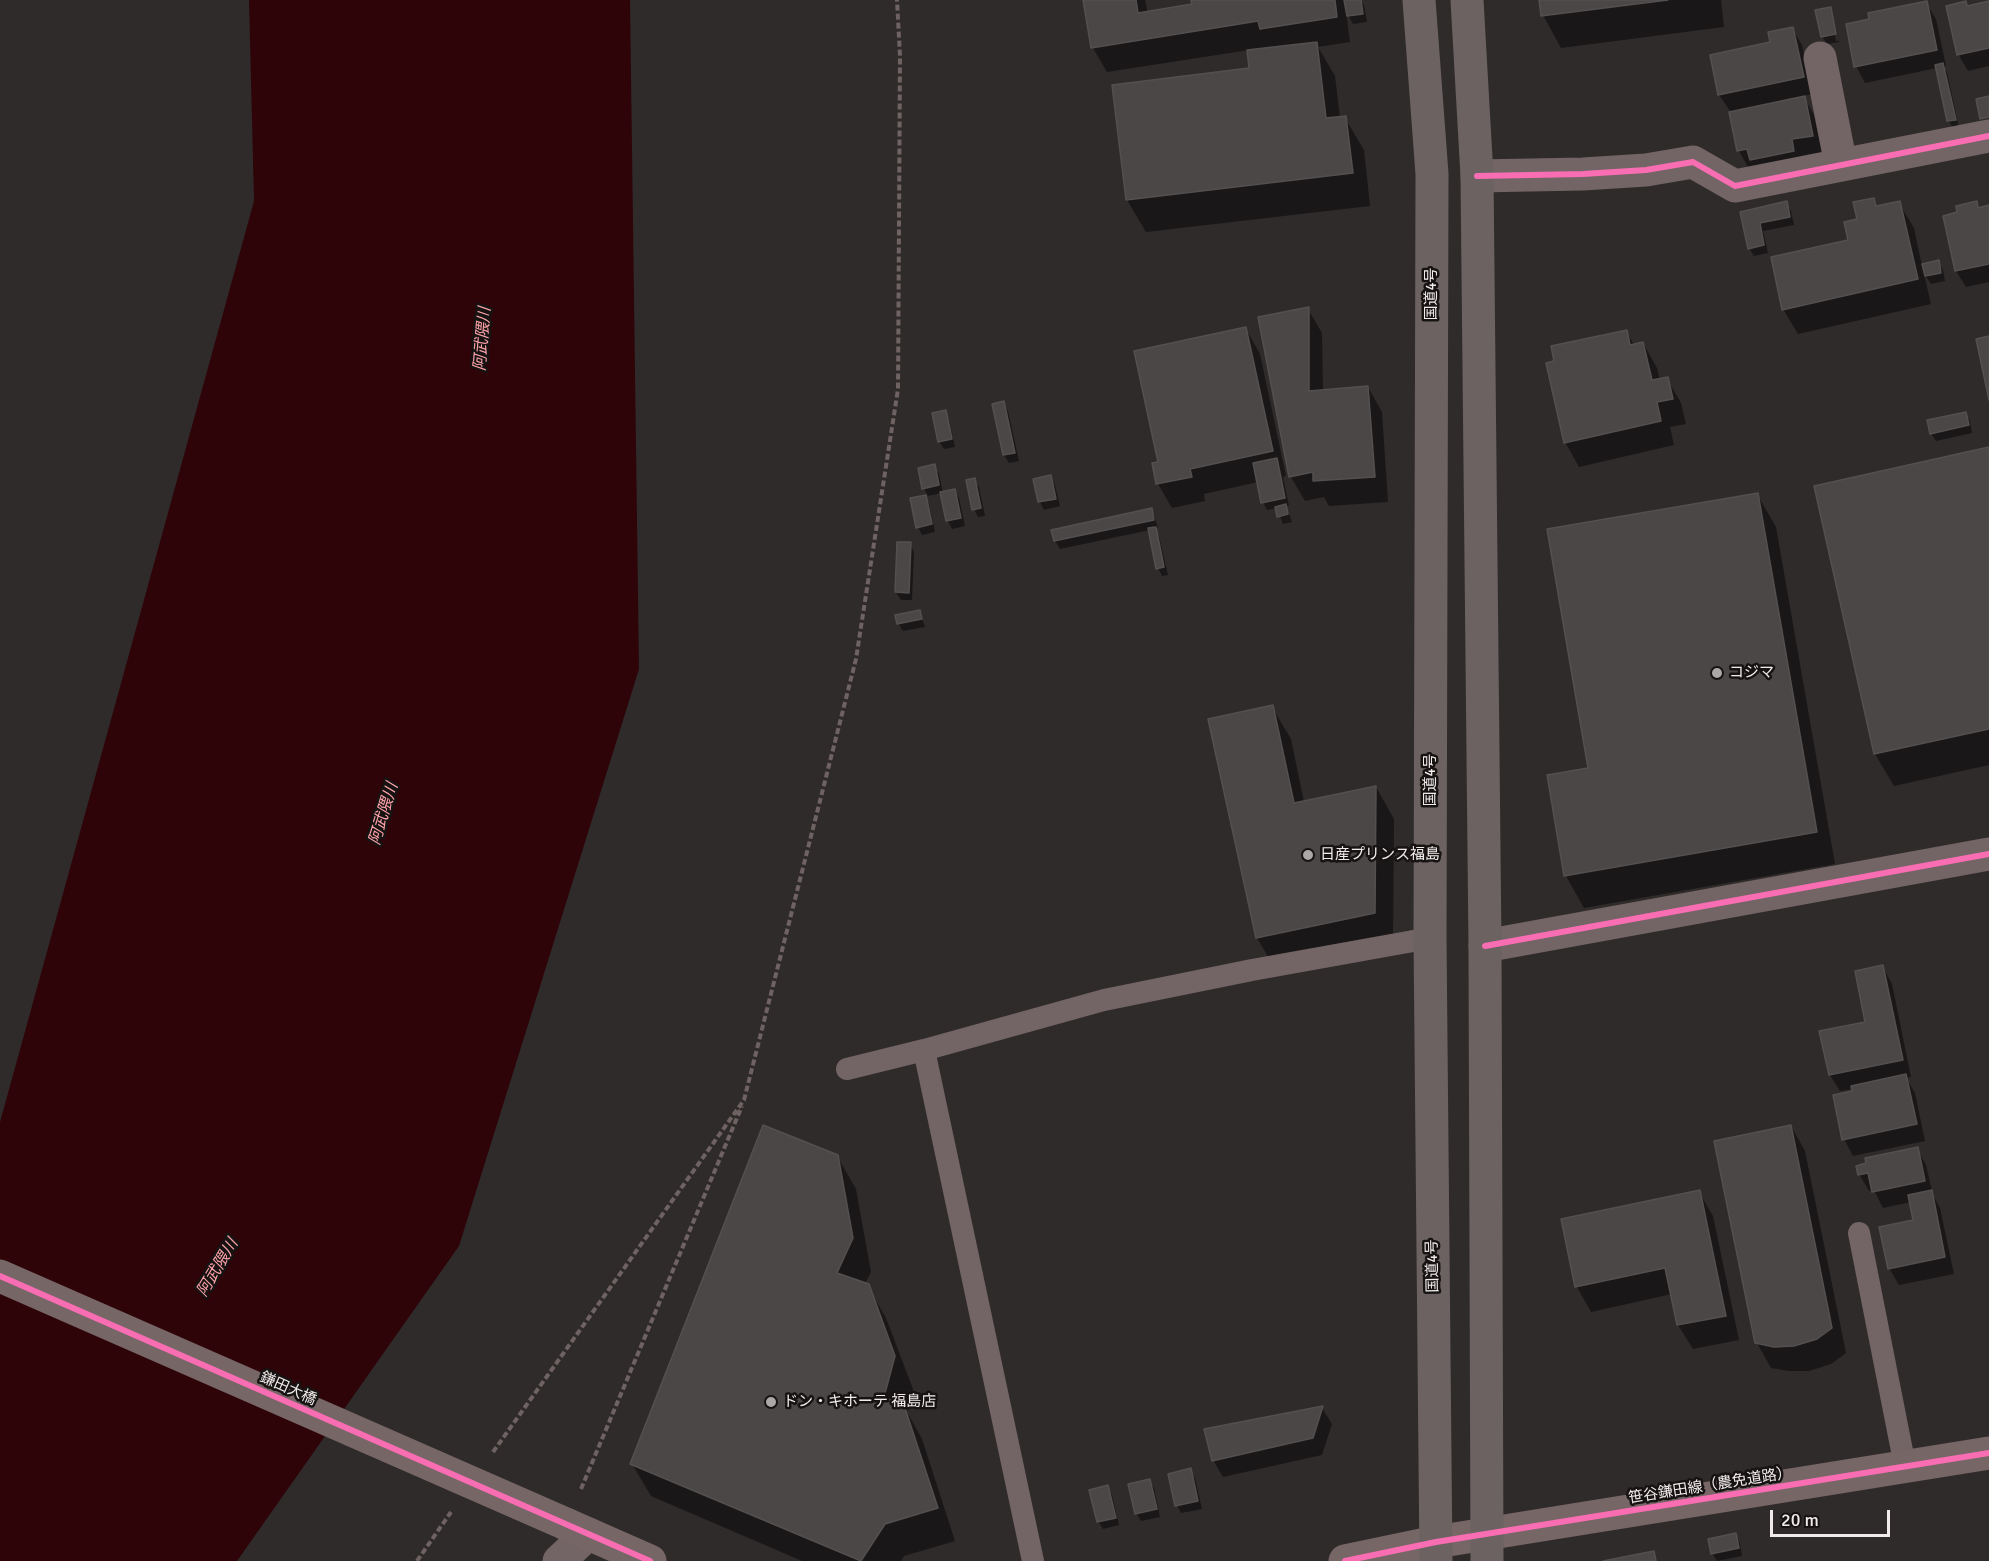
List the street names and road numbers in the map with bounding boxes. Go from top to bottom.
street label: 国道4号 [1423,267,1441,321]
street label: 国道4号 [1422,753,1440,807]
street label: 国道4号 [1424,1239,1442,1293]
street label: 鎌田大橋 [257,1369,319,1409]
street label: 笹谷鎌田線（農免道路） [1627,1464,1793,1508]

